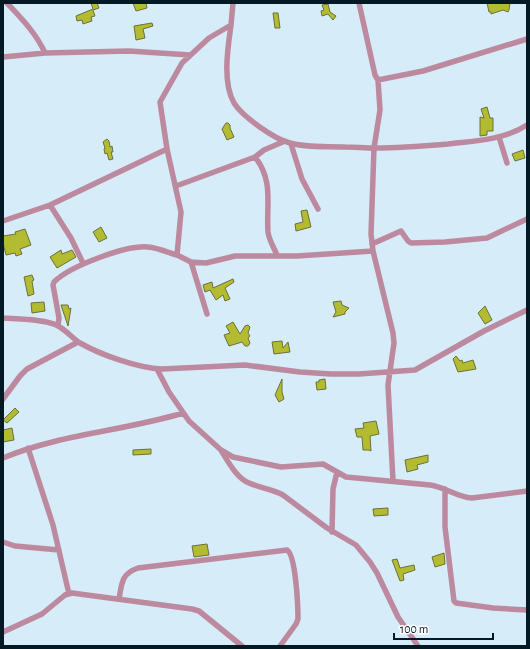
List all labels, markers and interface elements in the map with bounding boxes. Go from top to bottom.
scale bar [394,615,493,641]
text: 100 m [400,623,428,635]

